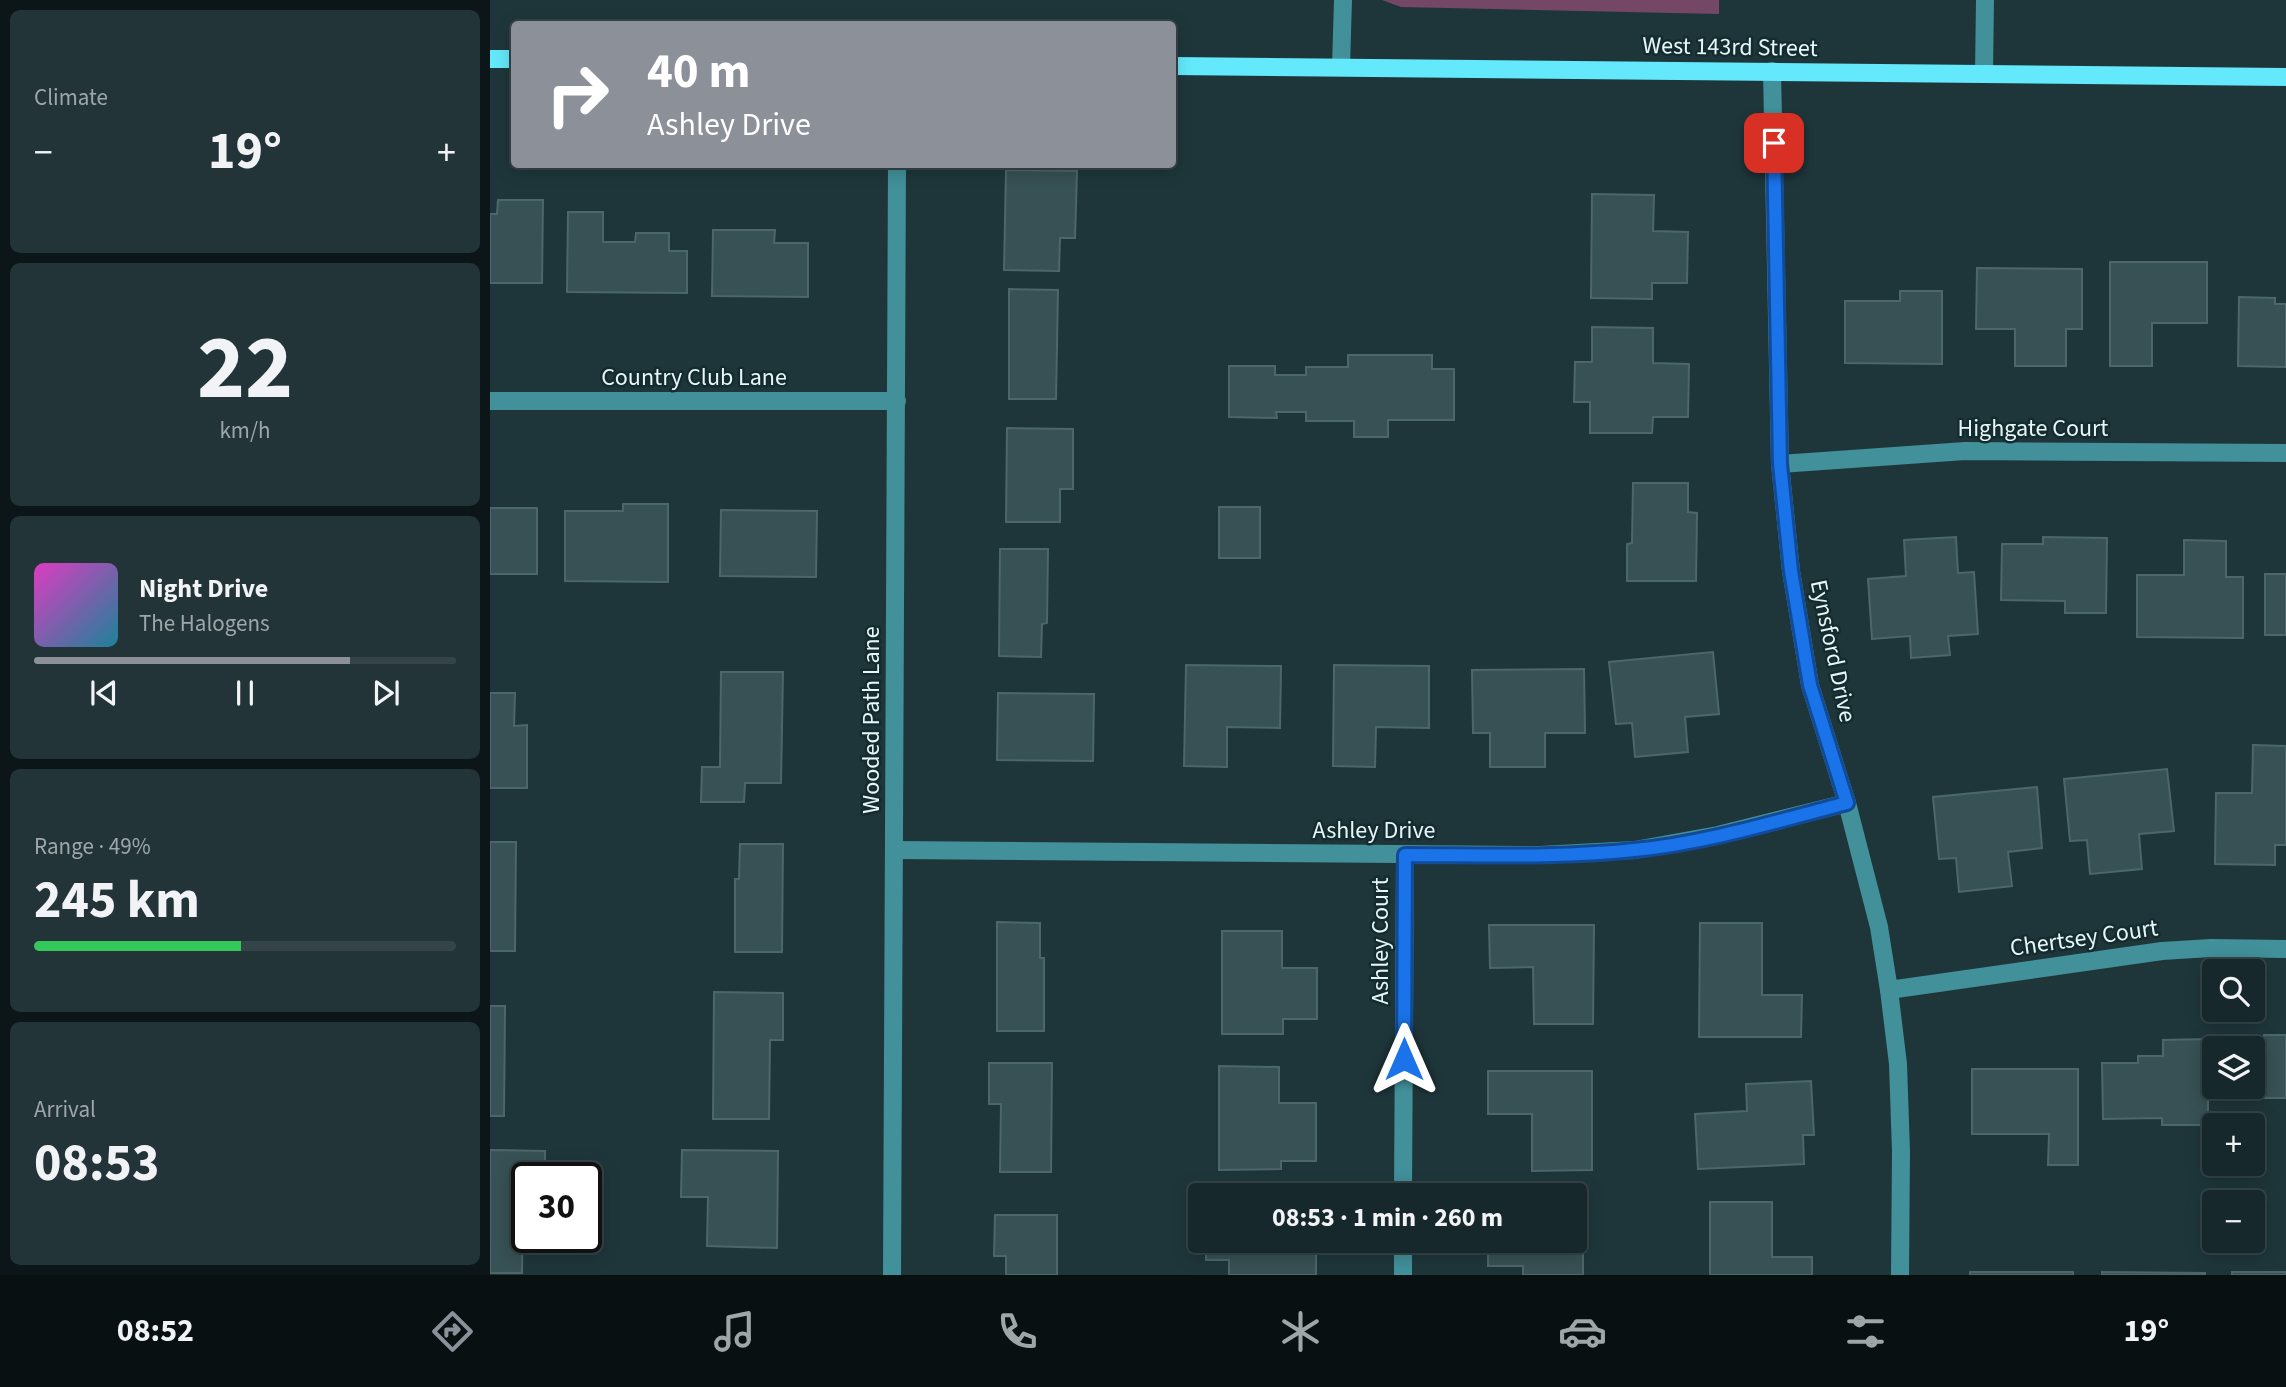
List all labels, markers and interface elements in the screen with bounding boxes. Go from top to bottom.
street label: West 143rd Street [1642,28,1818,66]
text: 40 m [647,37,751,107]
icon: right [532,49,623,140]
text: Climate [34,81,108,114]
text: Ashley Drive [647,102,811,148]
pin [1744,113,1804,173]
text: 19° [208,115,282,189]
icon: arrive [1755,124,1793,162]
text: − [34,126,53,180]
text: + [437,126,456,180]
text: 22 [197,304,293,433]
street label: Country Club Lane [601,360,787,395]
street label: Highgate Court [1958,411,2108,446]
text: km/h [219,414,271,447]
text: Night Drive [139,570,268,607]
street label: Eynsford Drive [1801,577,1865,725]
text: The Halogens [139,607,270,640]
street label: Wooded Path Lane [854,626,889,814]
icon: previous [85,674,123,712]
icon: pause [226,674,264,712]
icon: next [367,674,405,712]
street label: Ashley Drive [1313,813,1435,848]
text: Range · 49% [34,830,151,863]
text: 245 km [34,864,200,938]
street label: Ashley Court [1363,877,1398,1005]
street label: Chertsey Court [2008,910,2160,966]
map controls [2202,959,2265,1253]
button: search [2202,959,2265,1022]
position arrow [1367,1022,1441,1096]
button: layers [2202,1036,2265,1099]
text: Arrival [34,1093,96,1126]
button: + [2202,1113,2265,1176]
text: 08:53 [34,1127,159,1201]
speed limit sign: 30 [511,1162,602,1253]
button: − [2202,1190,2265,1253]
text: 08:53 · 1 min · 260 m [1272,1199,1503,1236]
icon: directions [428,1307,477,1356]
icon: music [710,1307,759,1356]
icon: phone [993,1307,1042,1356]
icon: climate [1276,1307,1325,1356]
icon: car [1558,1307,1607,1356]
icon: filters [1841,1307,1890,1356]
text: 08:52 [117,1308,194,1354]
text: 19° [2124,1308,2169,1354]

